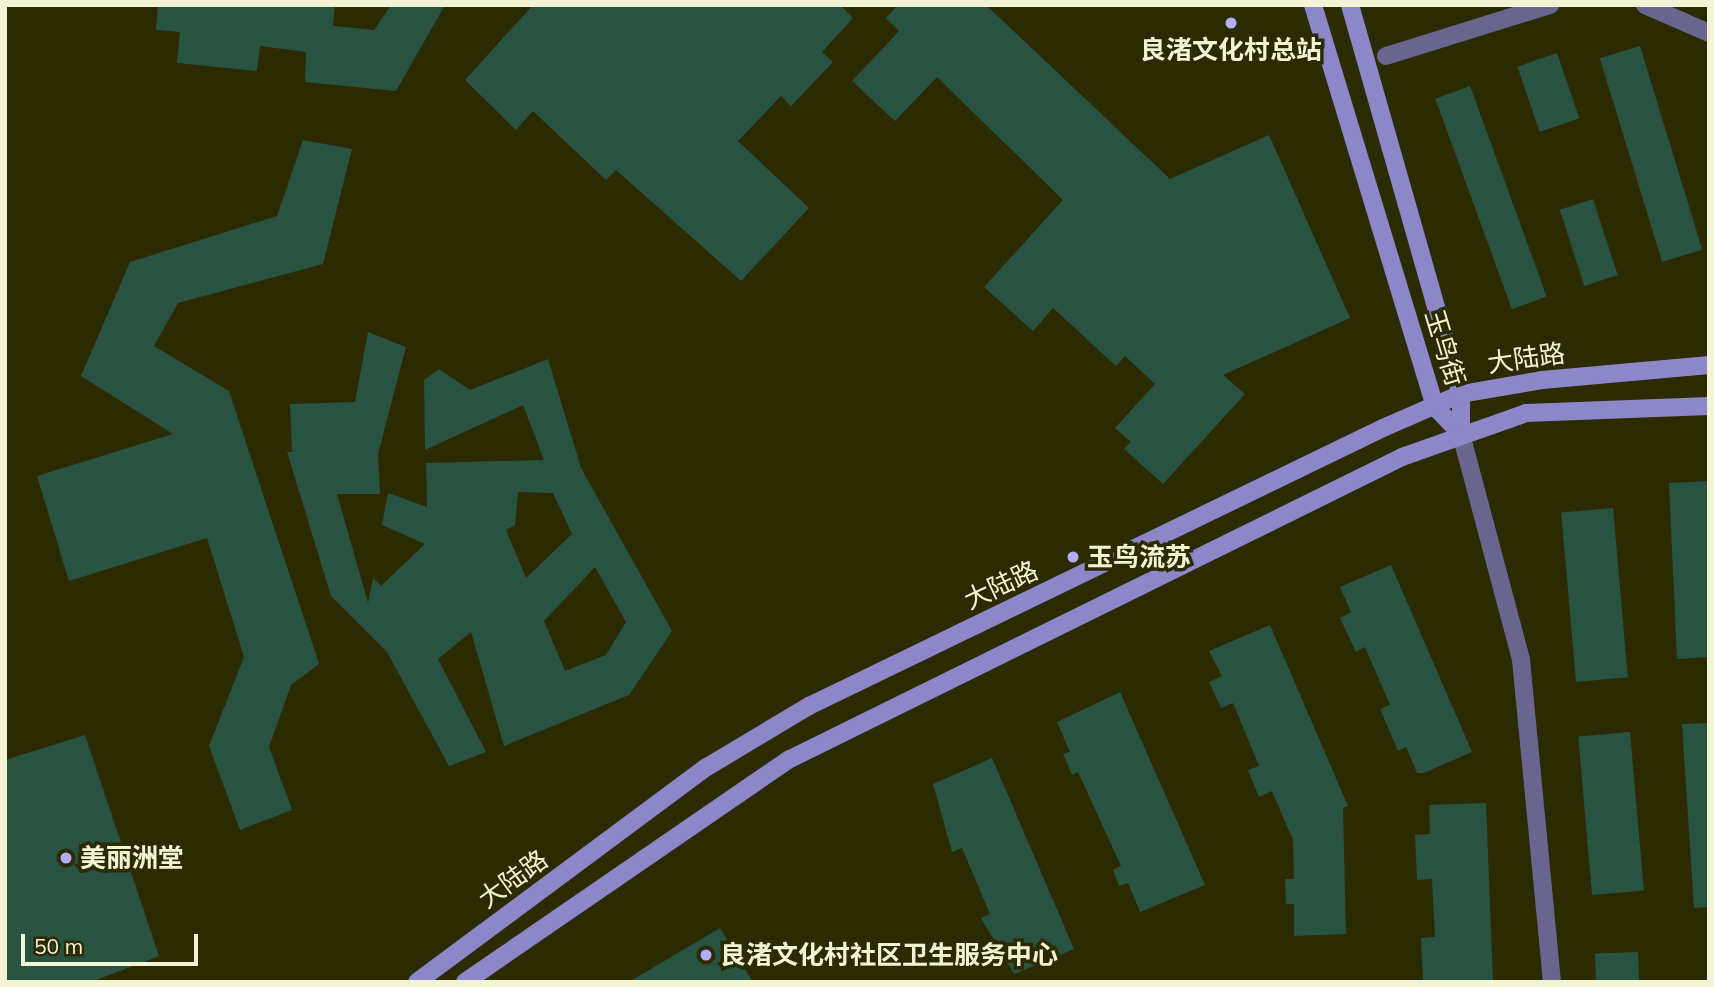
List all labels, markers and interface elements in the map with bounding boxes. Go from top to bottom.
marker: 良渚文化村总站 [1223,15,1239,31]
place label: 良渚文化村总站 [1140,34,1322,66]
street label: 玉鸟街 [1419,306,1471,390]
street label: 大陆路 [1485,337,1567,379]
place label: 玉鸟流苏 [1087,541,1191,573]
marker: 玉鸟流苏 [1065,549,1081,565]
street label: 大陆路 [959,554,1043,616]
place label: 美丽洲堂 [80,842,184,874]
street label: 大陆路 [472,843,554,915]
marker: 美丽洲堂 [58,850,74,866]
scale bar [24,920,201,964]
text: 50 m [34,933,83,959]
place label: 良渚文化村社区卫生服务中心 [720,939,1058,971]
marker: 良渚文化村社区卫生服务中心 [698,947,714,963]

